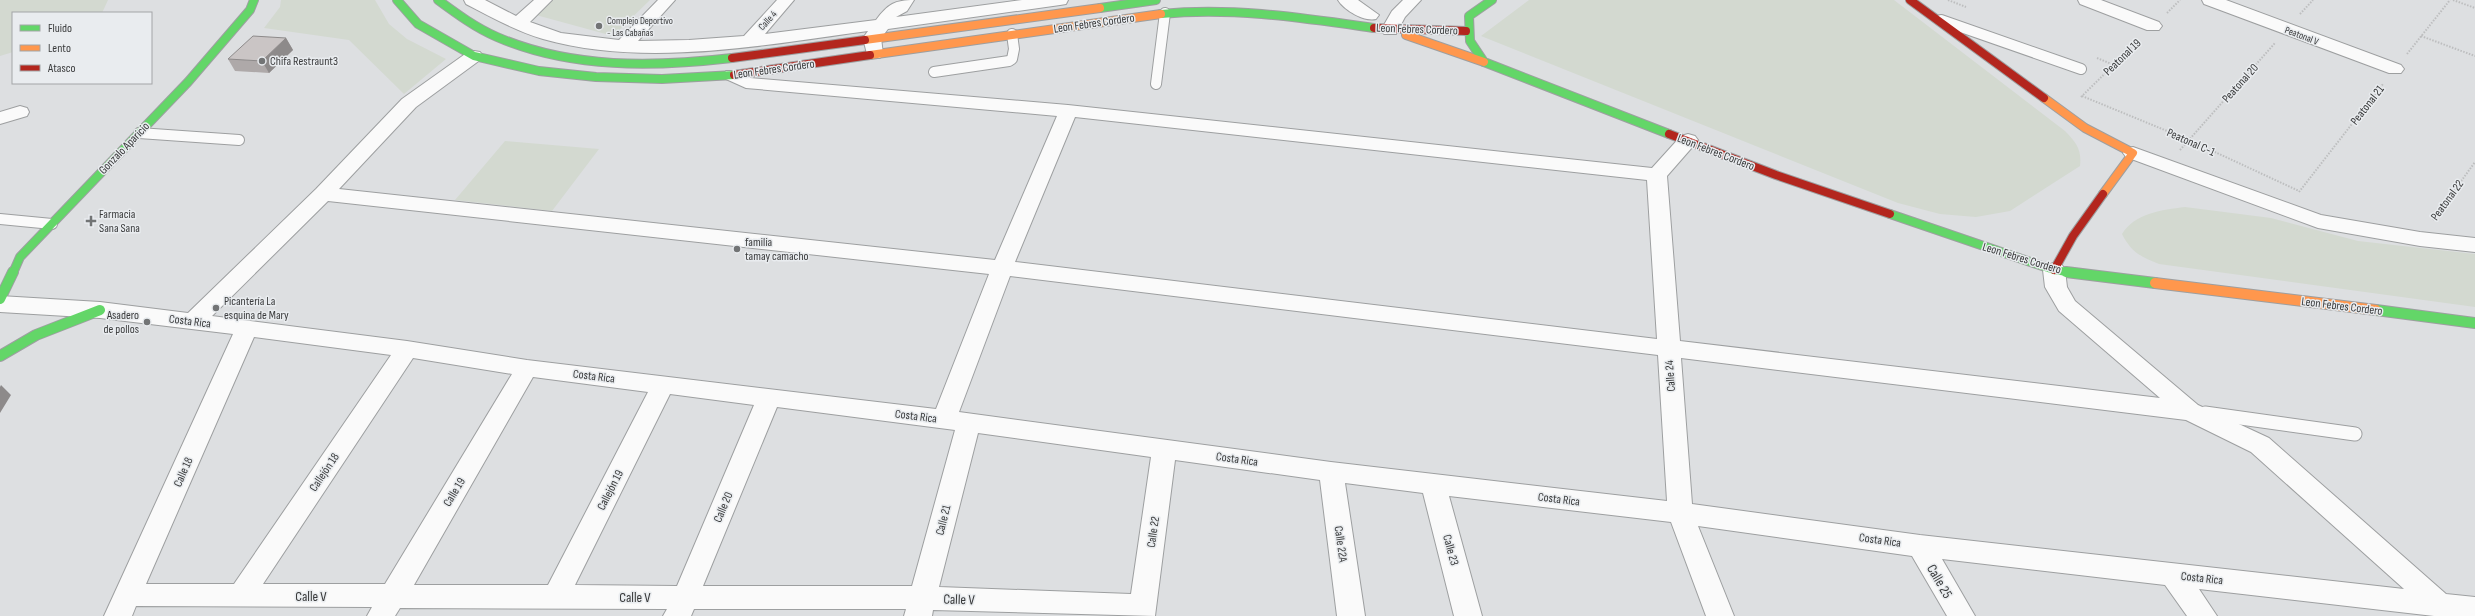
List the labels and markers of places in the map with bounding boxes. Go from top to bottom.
place label: Complejo Deportivo - Las Cabañas [607,15,673,39]
marker: Complejo Deportivo - Las Cabañas [594,21,604,31]
place label: Chifa Restraunt3 [270,54,338,69]
marker: Chifa Restraunt3 [257,56,267,66]
place label: Farmacia Sana Sana [99,207,140,236]
marker: Farmacia Sana Sana [86,216,96,226]
place label: familia tamay camacho [745,235,809,264]
marker: familia tamay camacho [732,244,742,254]
place label: Picantería La esquina de Mary [224,294,289,323]
marker: Picantería La esquina de Mary [211,303,221,313]
place label: Asadero de pollos [104,308,139,337]
marker: Asadero de pollos [142,317,152,327]

